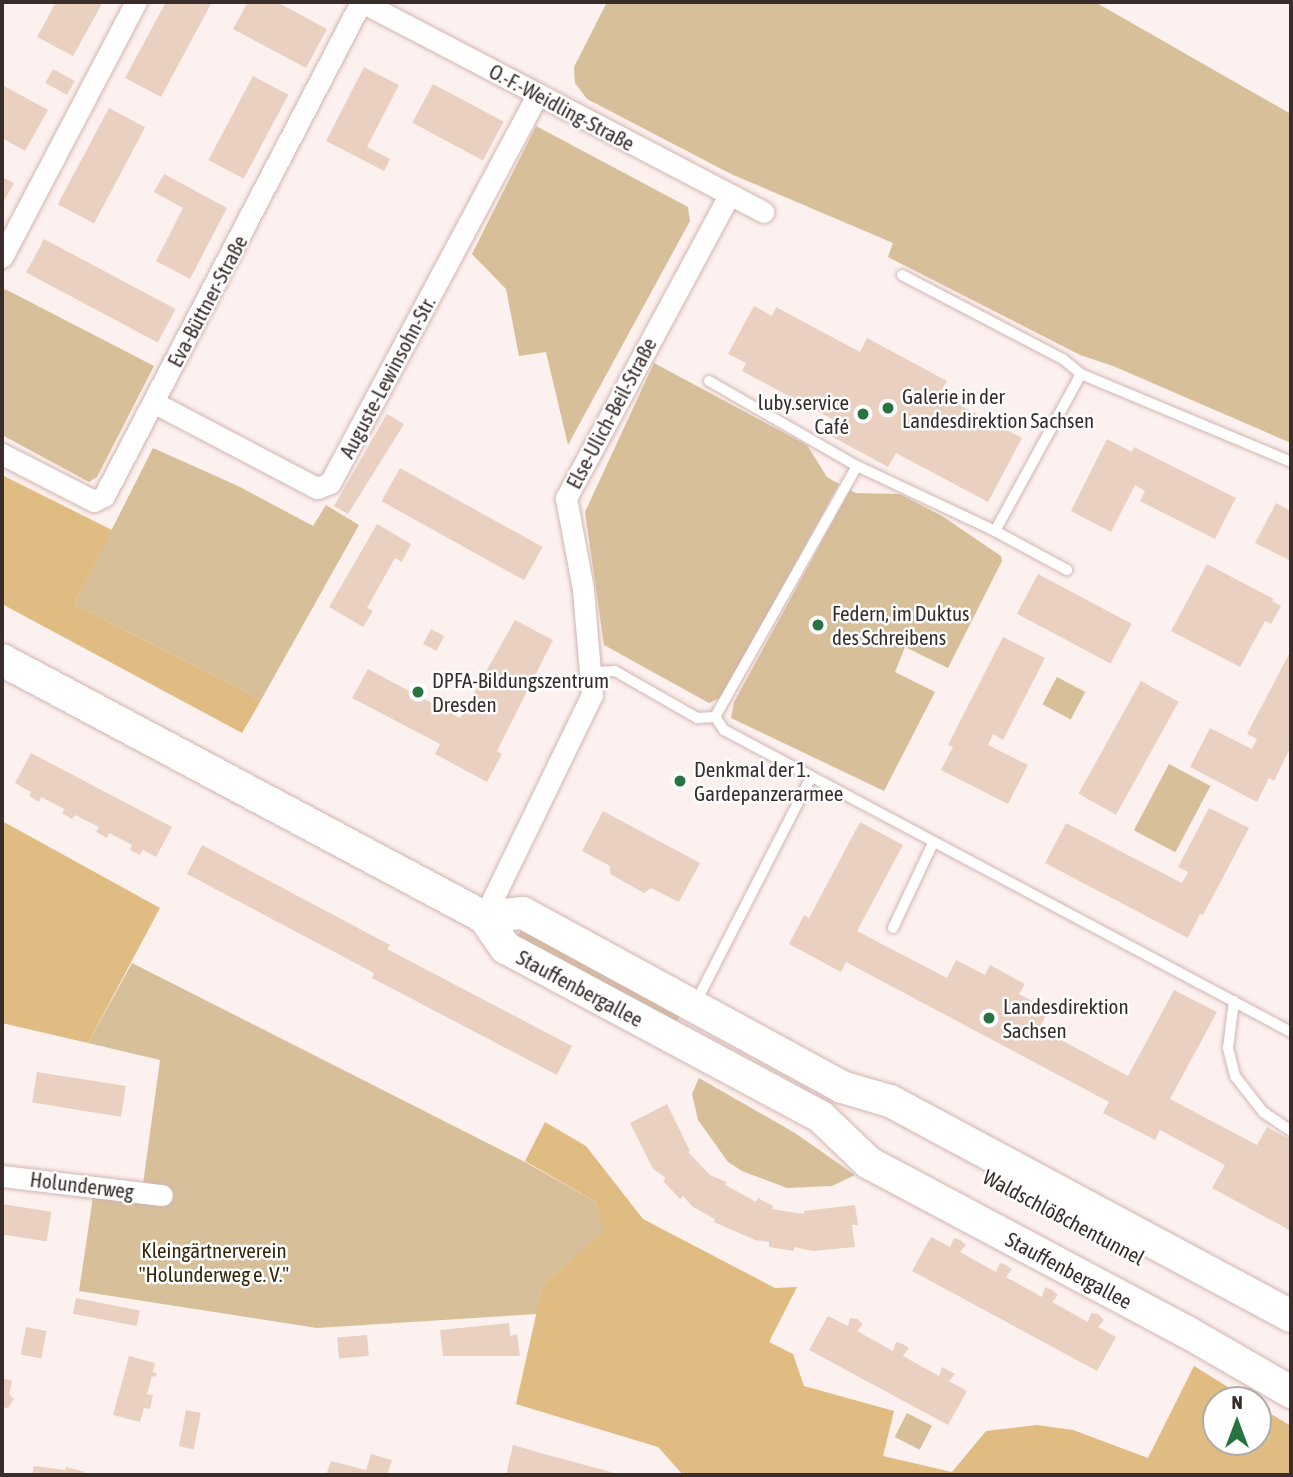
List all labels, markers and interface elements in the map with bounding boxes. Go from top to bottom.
street label: O.-F.-Weidling-Straße [485,58,639,156]
street label: Eva-Büttner-Straße [162,231,252,371]
street label: Auguste-Lewinsohn-Str. [334,292,440,462]
street label: Else-Ulich-Beil-Straße [561,333,661,493]
place label: Galerie in der Landesdirektion Sachsen [902,383,1094,433]
place label: luby.service Café [758,389,849,439]
marker: Galerie in der Landesdirektion Sachsen [880,400,896,416]
marker: luby.service Café [855,406,871,422]
place label: Federn, im Duktus des Schreibens [832,600,970,650]
marker: Federn, im Duktus des Schreibens [810,617,826,633]
place label: DPFA-Bildungszentrum Dresden [432,667,609,717]
marker: DPFA-Bildungszentrum Dresden [410,684,426,700]
place label: Denkmal der 1. Gardepanzerarmee [694,756,843,806]
marker: Denkmal der 1. Gardepanzerarmee [672,773,688,789]
street label: Stauffenbergallee [513,944,647,1032]
place label: Landesdirektion Sachsen [1003,993,1129,1043]
marker: Landesdirektion Sachsen [981,1010,997,1026]
street label: Waldschlößchentunnel [979,1164,1149,1270]
street label: Holunderweg [29,1166,135,1204]
street label: Stauffenbergallee [1002,1226,1136,1314]
park label: Kleingärtnerverein "Holunderweg e. V." [139,1237,289,1287]
north arrow [1202,1386,1272,1456]
text: N [1231,1391,1243,1413]

